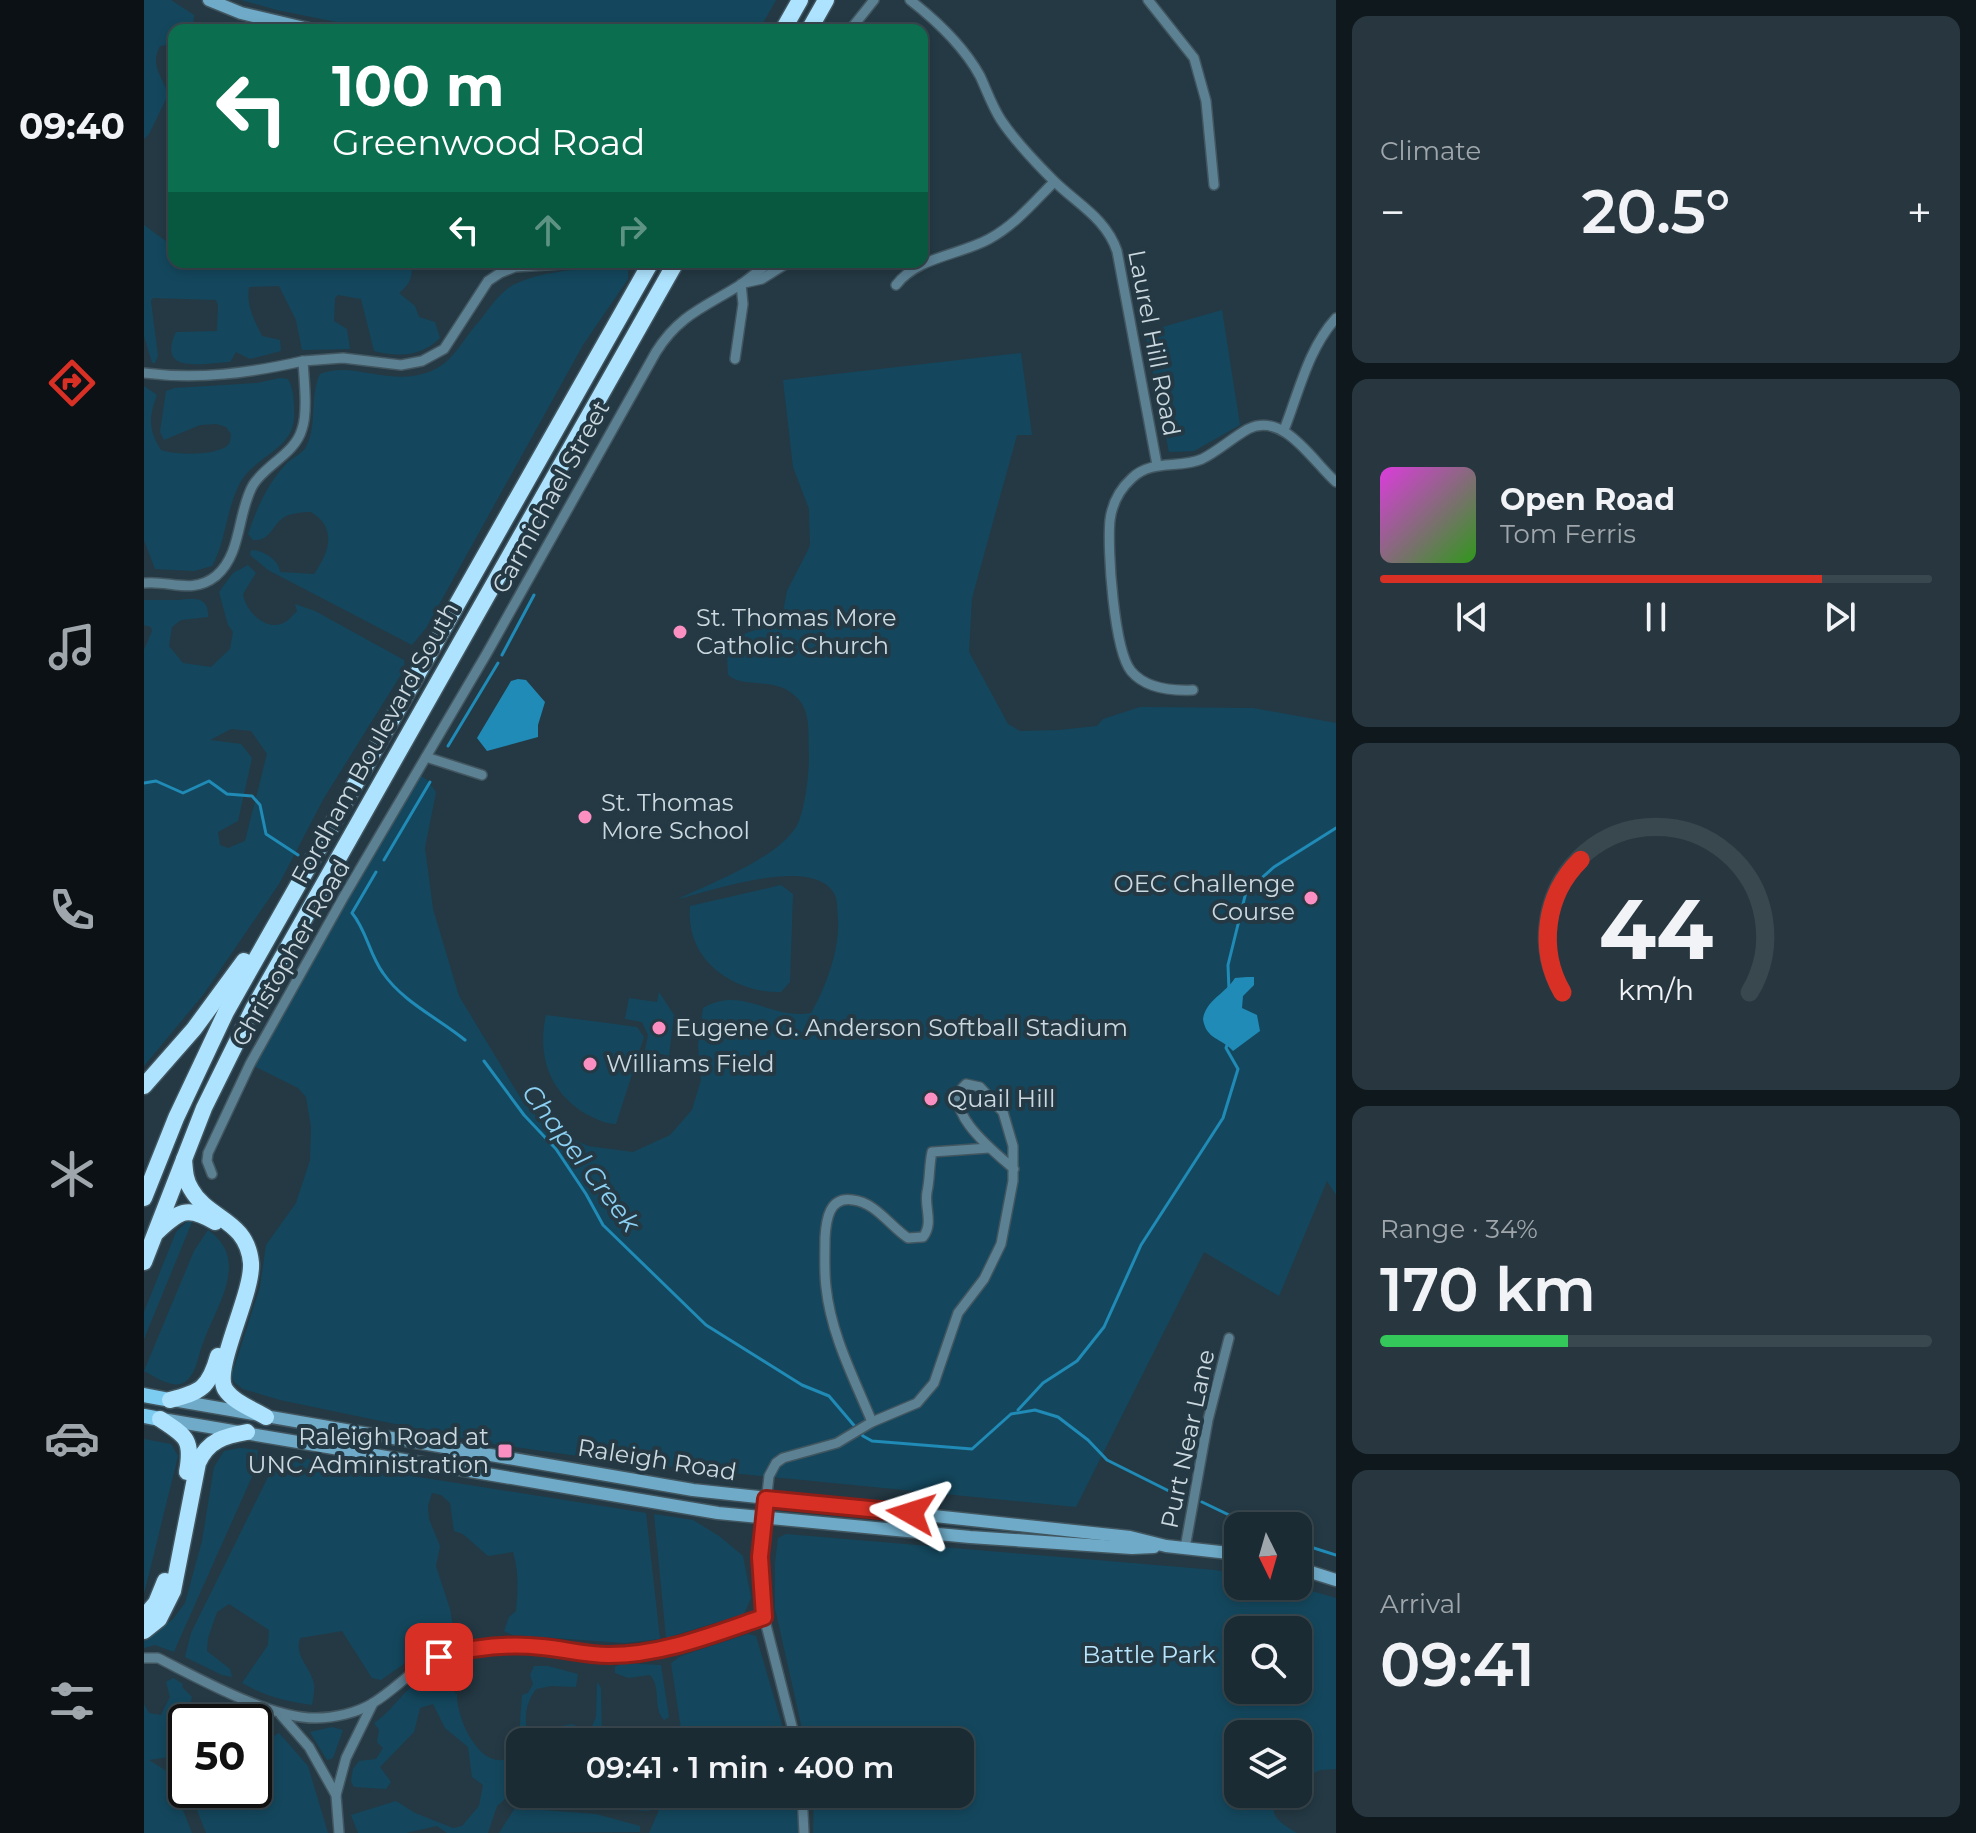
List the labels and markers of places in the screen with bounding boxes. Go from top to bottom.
place label: St. Thomas More Catholic Church [696,603,897,660]
marker: St. Thomas More Catholic Church [671,623,689,641]
place label: St. Thomas More School [601,788,750,845]
marker: St. Thomas More School [576,808,594,826]
place label: OEC Challenge Course [1114,869,1295,926]
marker: OEC Challenge Course [1302,889,1320,907]
place label: Eugene G. Anderson Softball Stadium [675,1013,1128,1042]
marker: Eugene G. Anderson Softball Stadium [650,1019,668,1037]
place label: Williams Field [606,1049,775,1078]
marker: Williams Field [581,1055,599,1073]
place label: Quail Hill [947,1084,1056,1113]
marker: Quail Hill [922,1090,940,1108]
place label: Raleigh Road at UNC Administration [247,1422,489,1479]
marker: Raleigh Road at UNC Administration [496,1442,514,1460]
pin [405,1623,473,1691]

